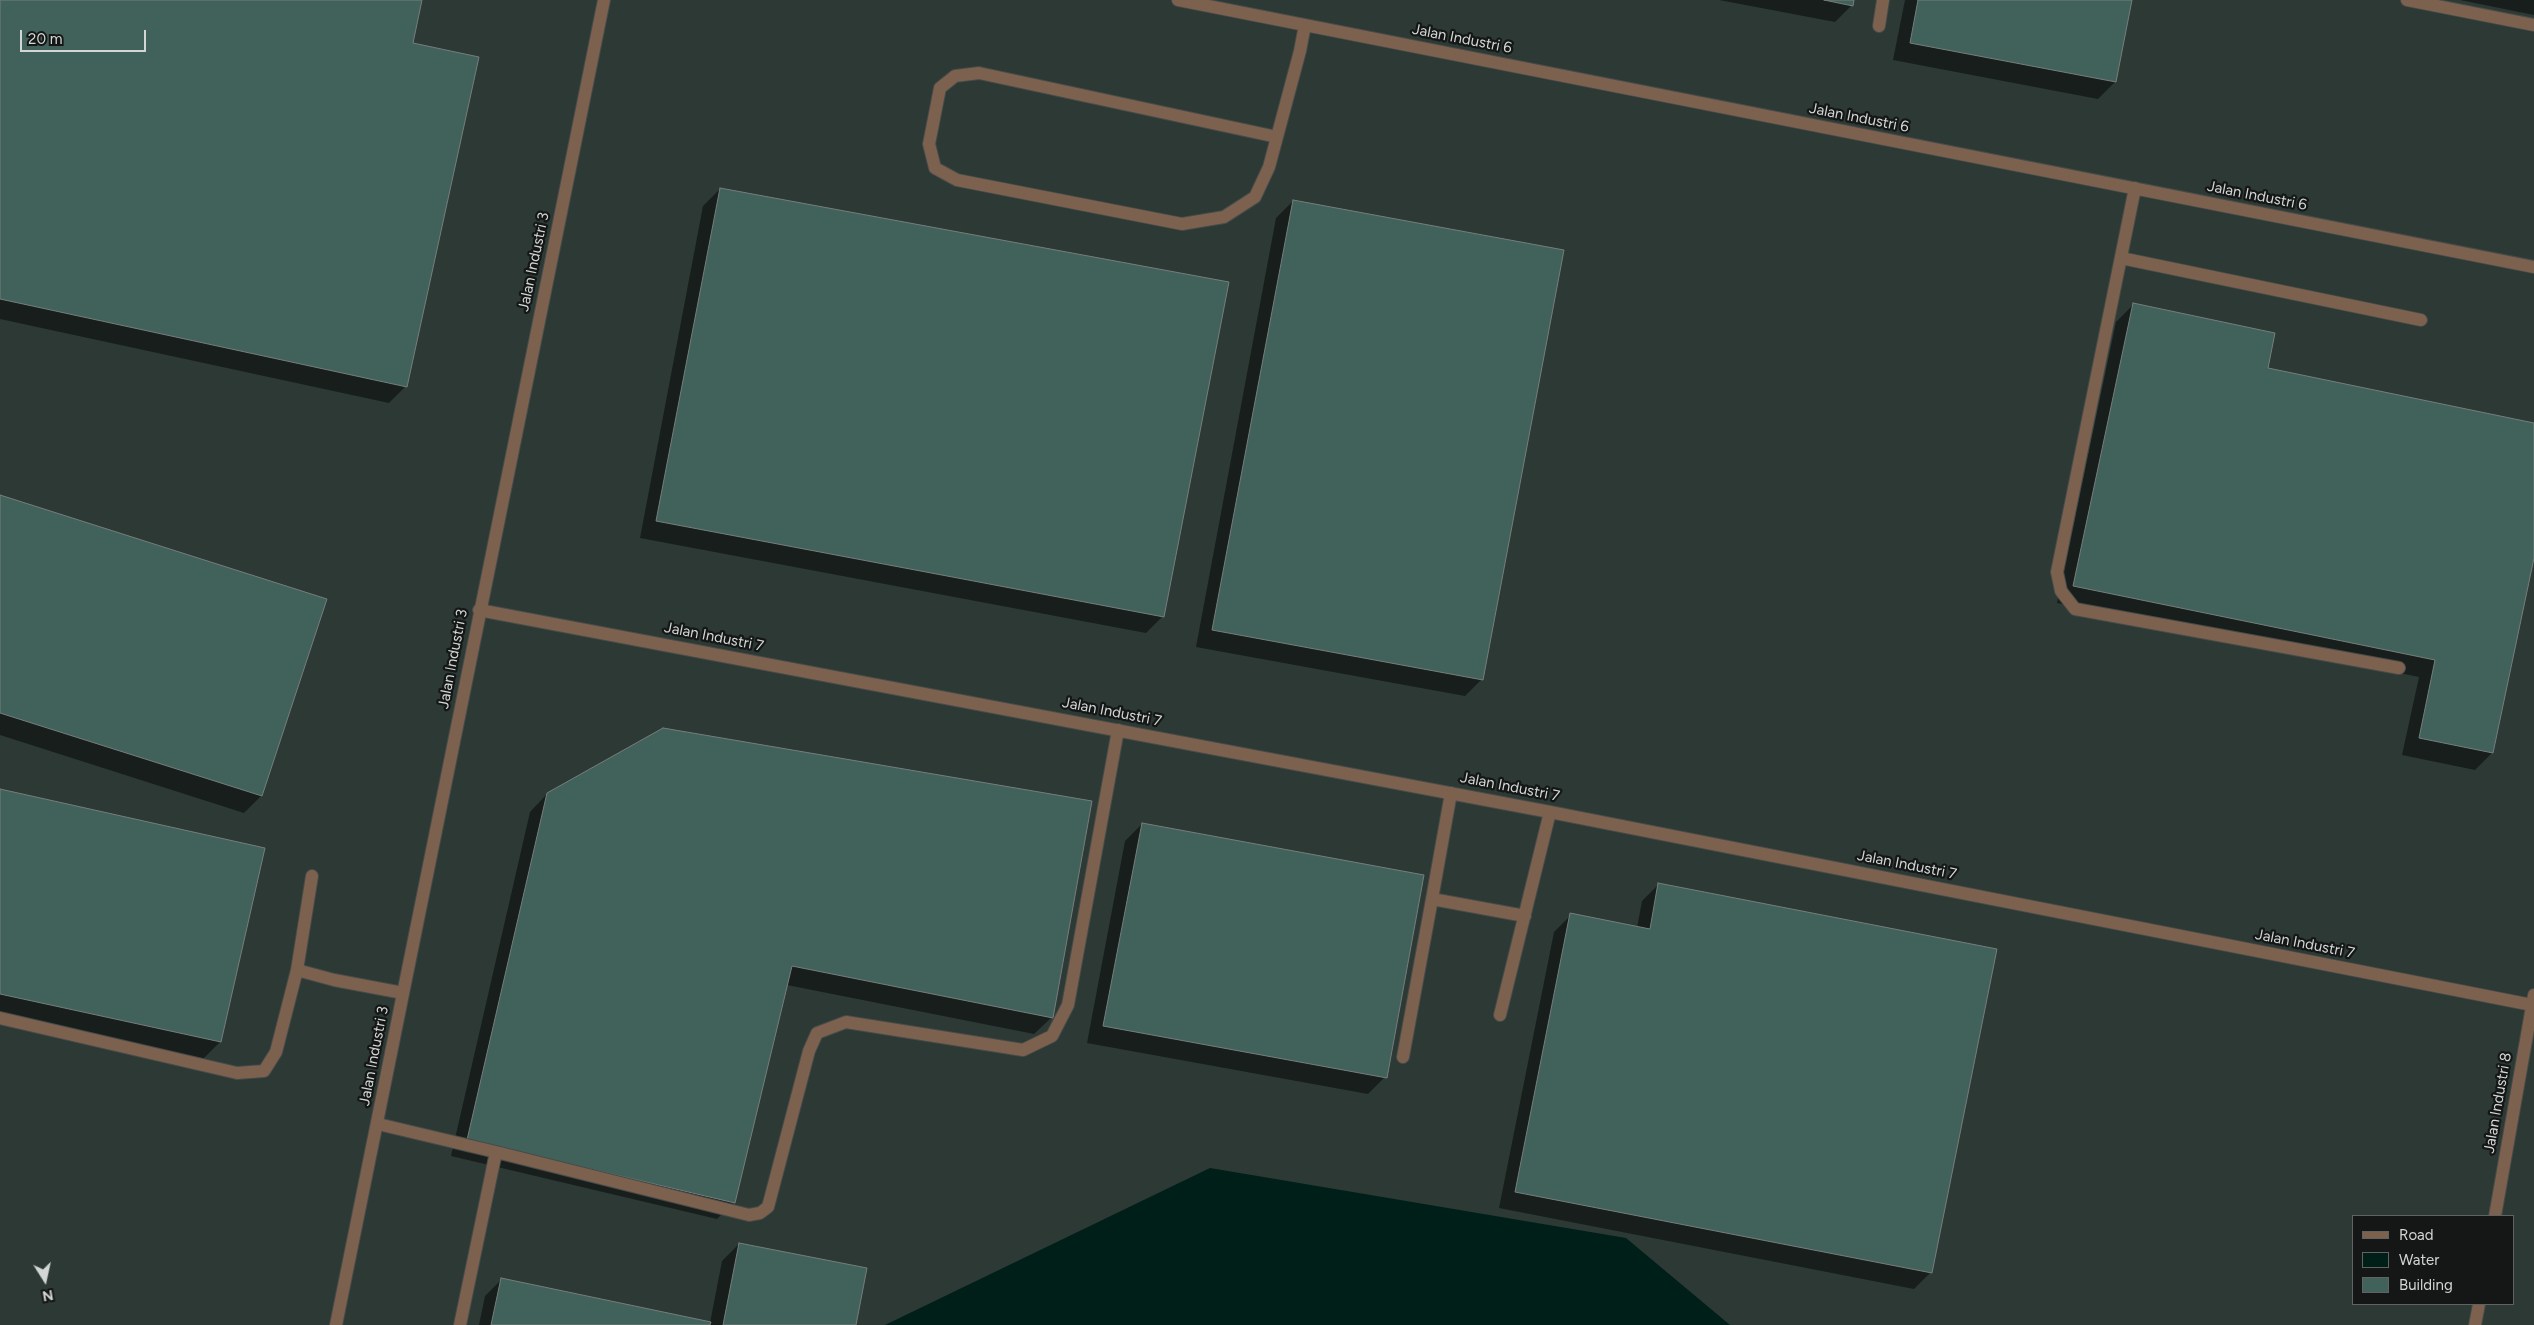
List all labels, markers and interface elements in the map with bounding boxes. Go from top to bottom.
scale bar [22,20,149,52]
street label: Jalan Industri 6 [1411,20,1513,58]
text: 20 m [28,30,62,48]
street label: Jalan Industri 6 [1808,99,1910,137]
street label: Jalan Industri 6 [2206,177,2308,215]
street label: Jalan Industri 3 [515,211,553,313]
street label: Jalan Industri 3 [435,608,471,710]
street label: Jalan Industri 7 [663,619,765,655]
street label: Jalan Industri 7 [1061,694,1163,730]
street label: Jalan Industri 7 [1459,769,1561,805]
street label: Jalan Industri 7 [1856,847,1958,883]
street label: Jalan Industri 7 [2254,926,2356,962]
street label: Jalan Industri 3 [356,1005,392,1107]
street label: Jalan Industri 8 [2480,1051,2516,1155]
legend [2352,1215,2514,1305]
text: Road [2399,1226,2434,1244]
text: Water [2399,1251,2439,1269]
north arrow [20,1255,70,1305]
text: Building [2399,1276,2453,1294]
text: N [41,1286,55,1305]

